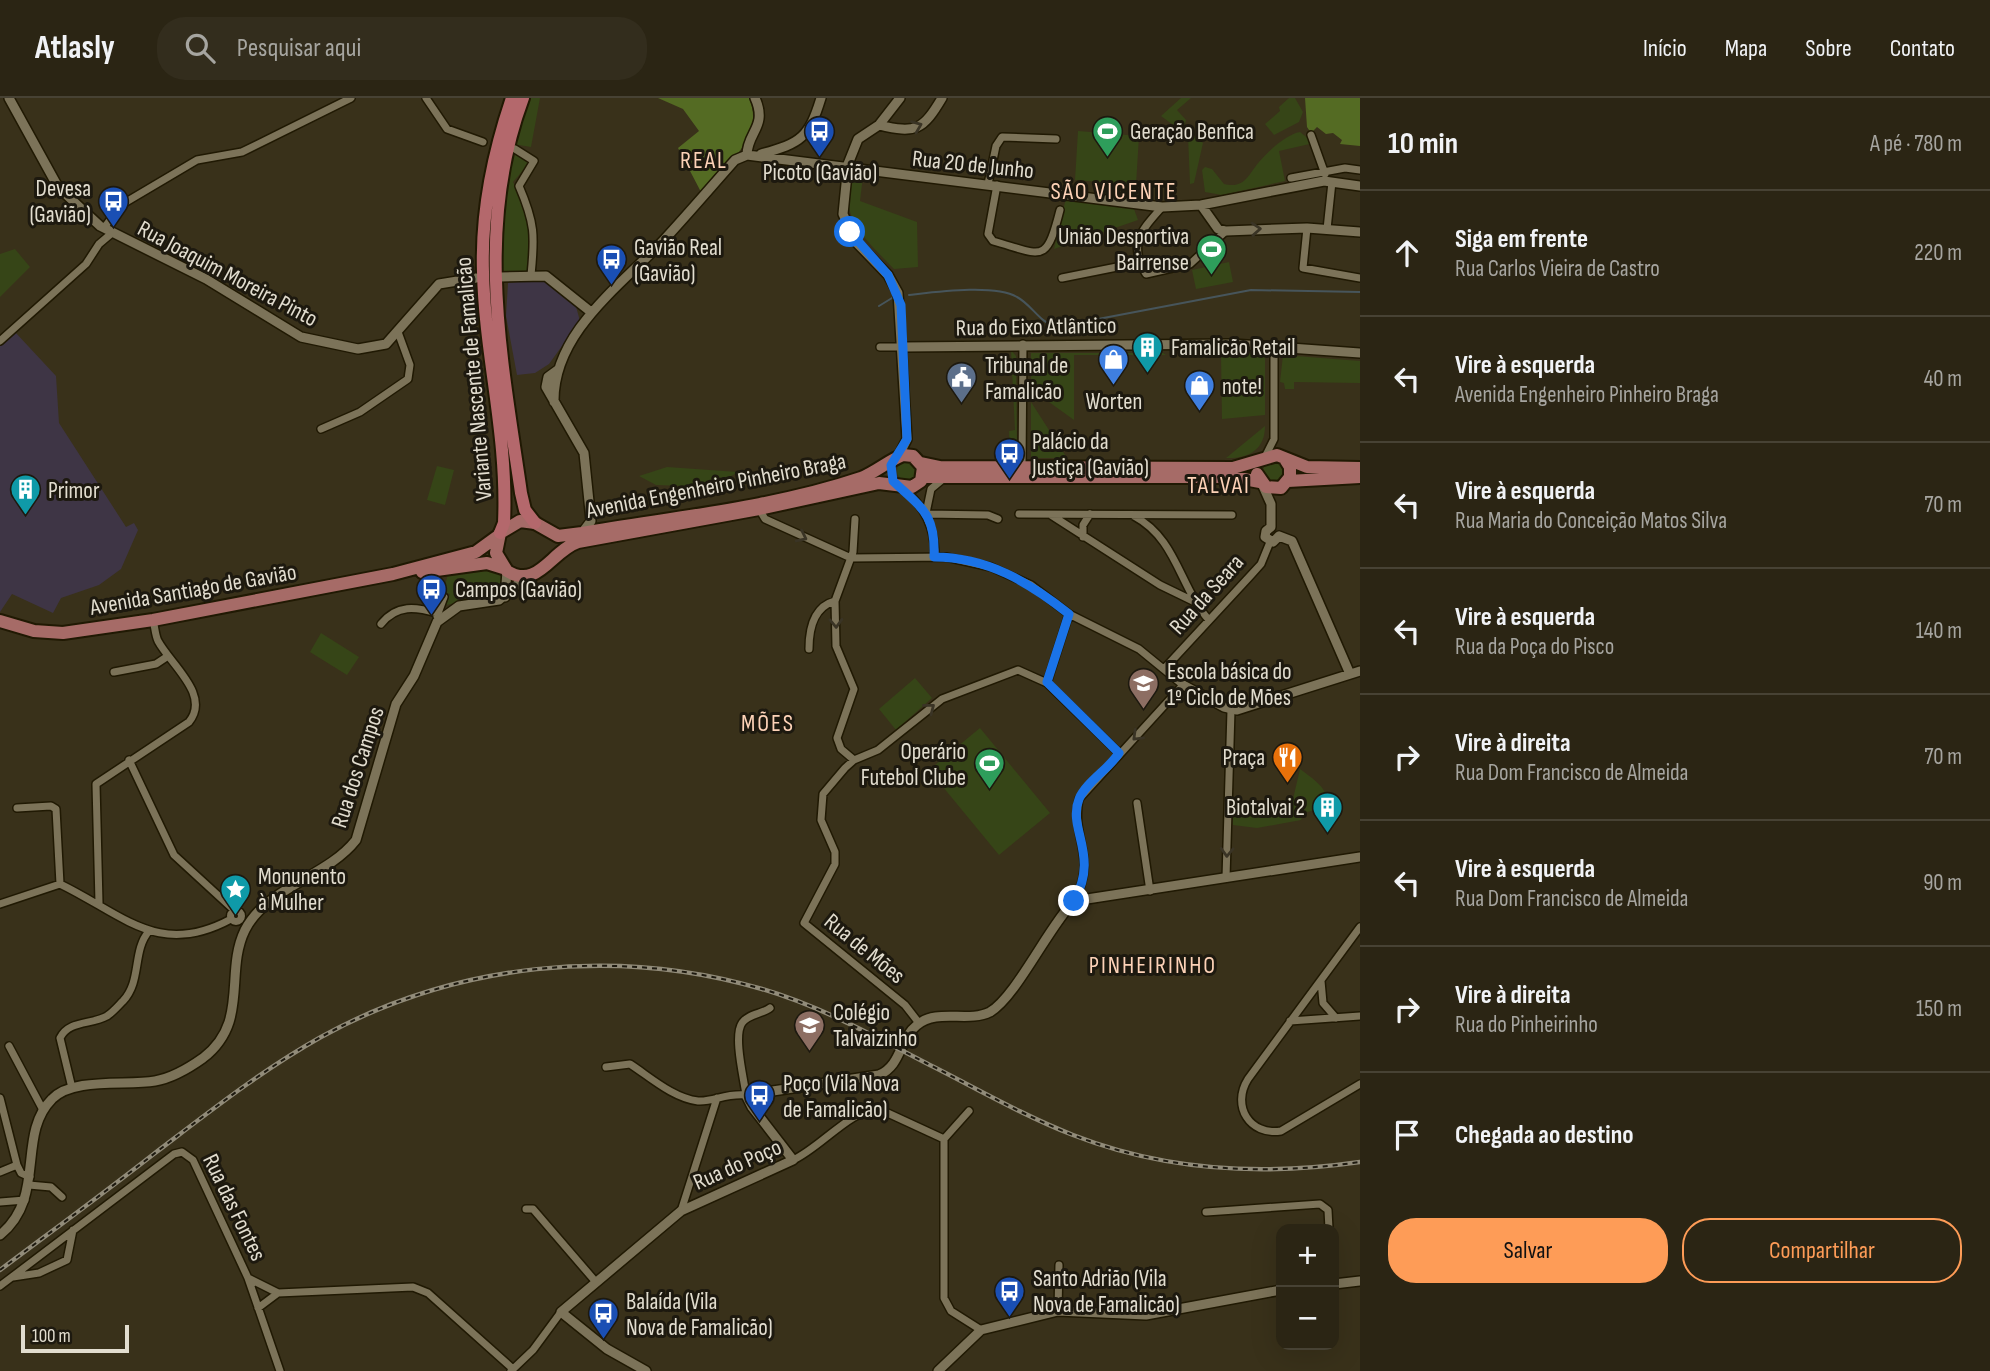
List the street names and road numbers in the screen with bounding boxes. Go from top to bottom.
street label: Rua 20 de Junho [911,145,1035,185]
street label: Rua Joaquim Moreira Pinto [133,215,322,333]
street label: Variante Nascente de Famalicão [449,256,499,502]
street label: Rua do Eixo Atlântico [955,312,1117,342]
street label: Avenida Engenheiro Pinheiro Braga [583,447,848,525]
street label: Rua da Seara [1164,549,1250,640]
street label: Avenida Santiago de Gavião [87,558,299,622]
street label: Rua dos Campos [325,703,391,831]
street label: Rua de Mões [818,908,910,990]
street label: Rua do Poço [689,1133,786,1197]
street label: Rua das Fontes [196,1149,272,1265]

